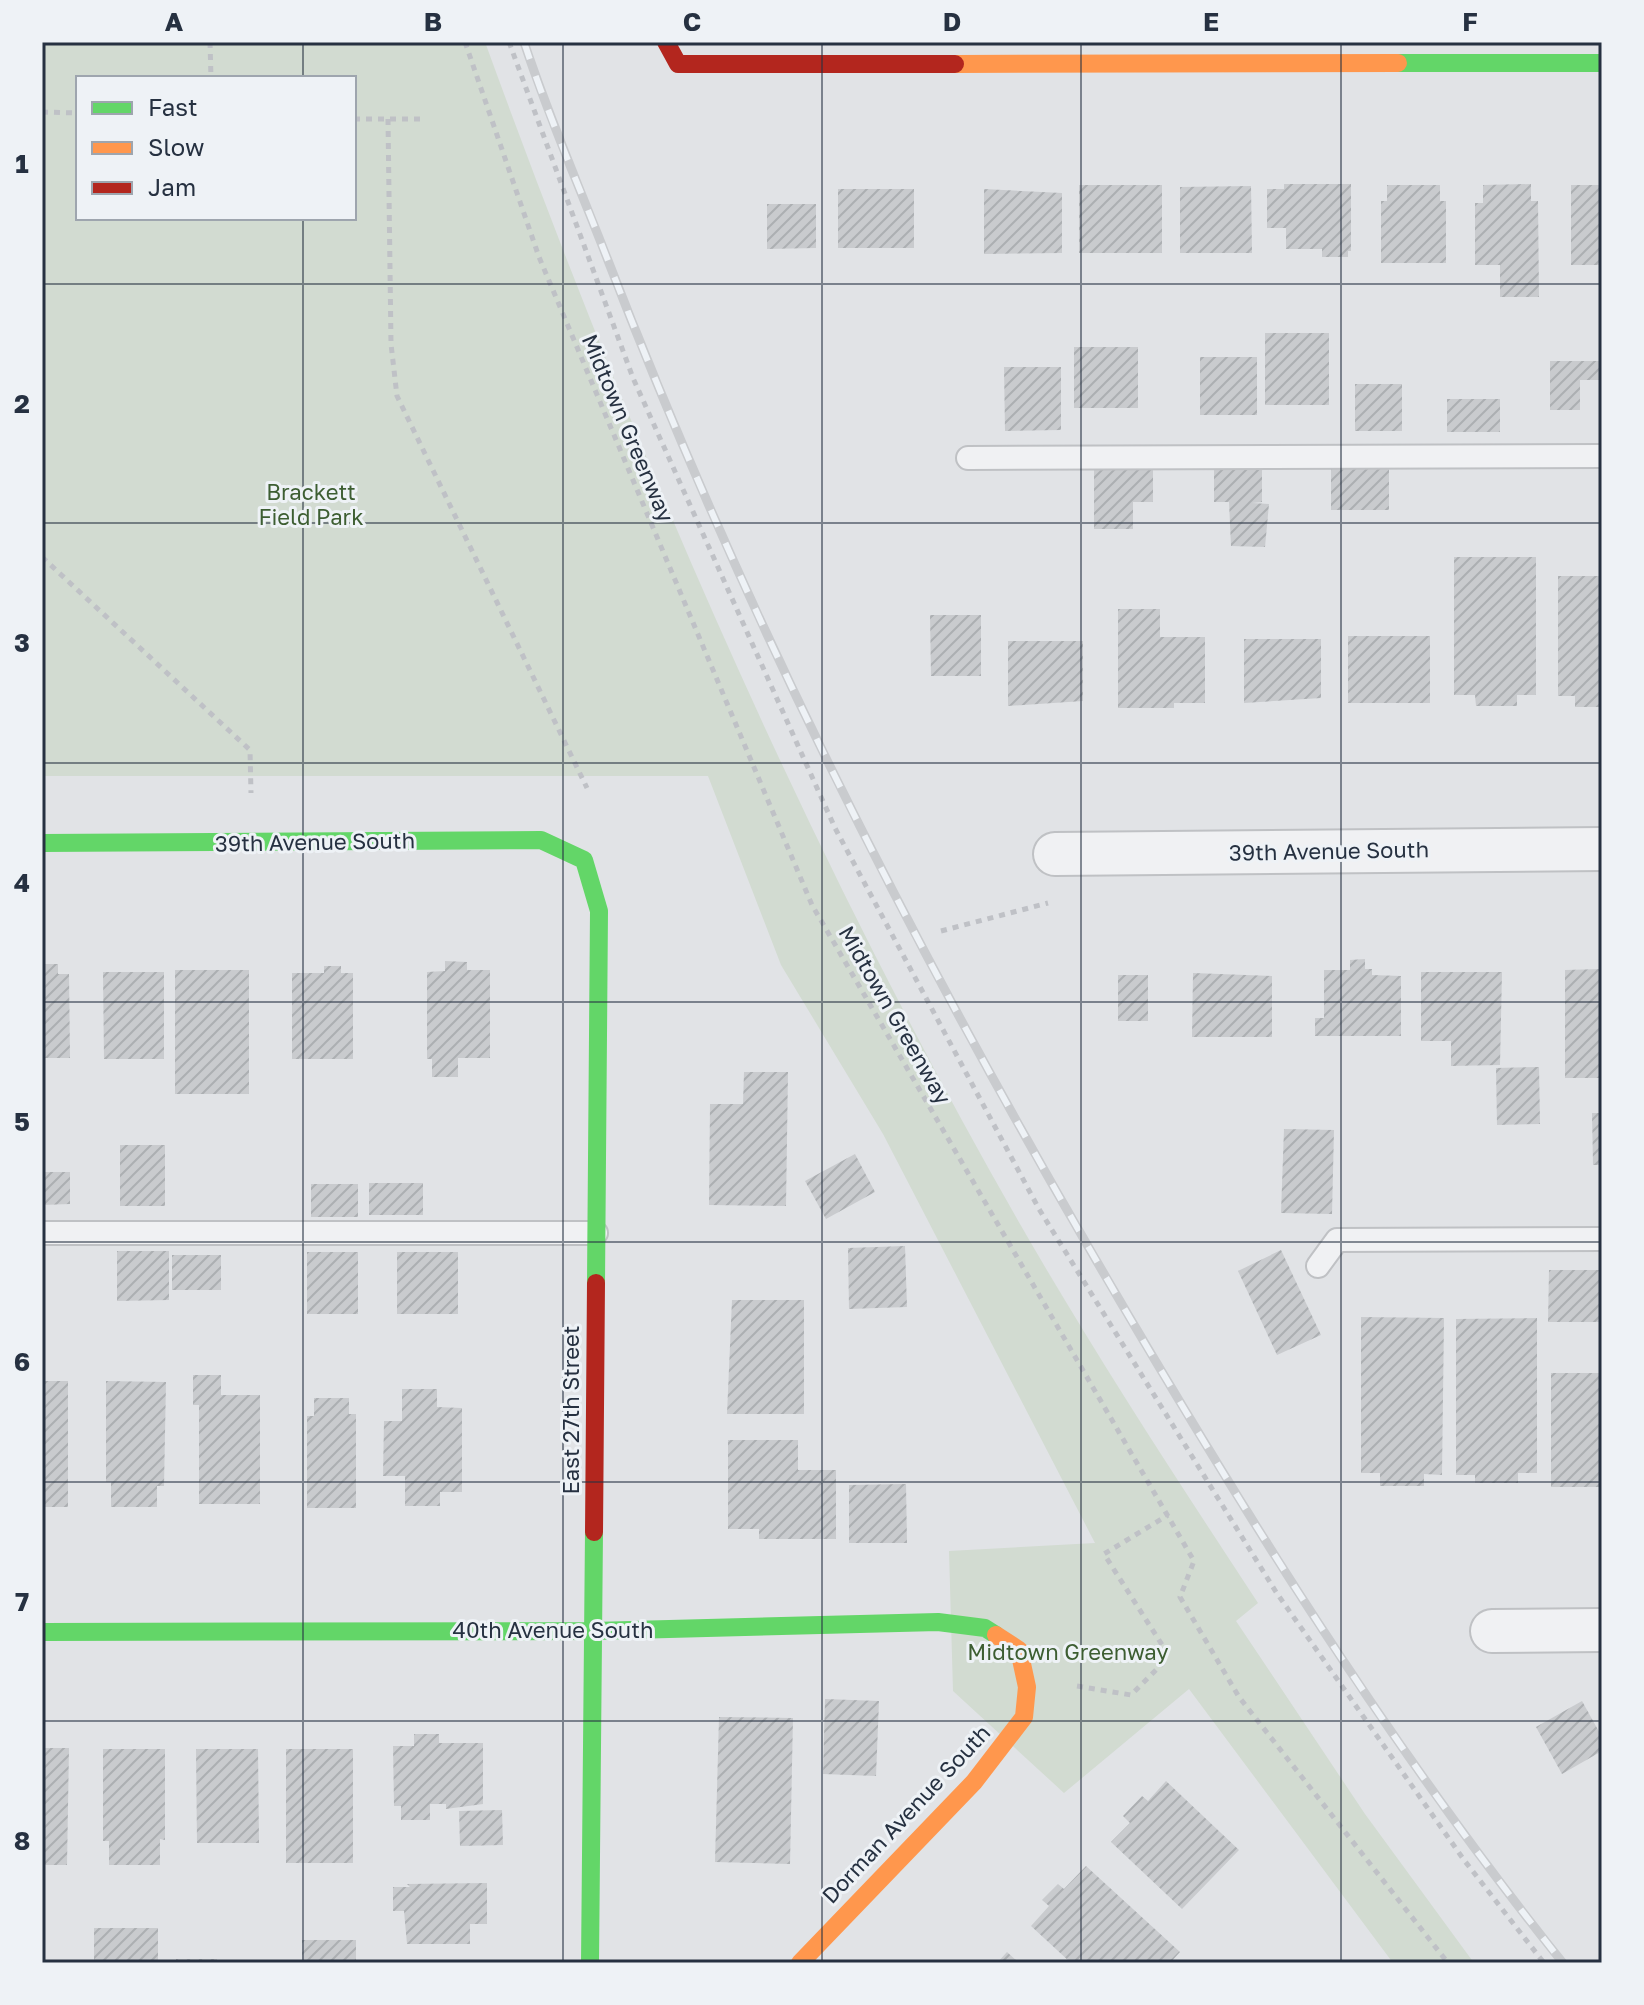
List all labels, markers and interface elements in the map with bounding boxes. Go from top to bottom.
text: A [165,6,184,37]
text: B [424,6,442,37]
text: C [683,6,701,37]
text: D [943,6,961,37]
text: E [1203,6,1219,37]
text: F [1462,6,1478,37]
legend [76,76,356,220]
text: Fast [148,92,198,121]
text: Slow [148,132,204,161]
text: 1 [15,148,29,179]
text: Jam [148,172,196,201]
street label: Midtown Greenway [577,330,680,526]
text: 2 [14,388,30,419]
park label: Brackett Field Park [258,478,364,530]
text: 3 [14,627,30,658]
street label: 39th Avenue South [215,826,415,857]
street label: 39th Avenue South [1229,835,1429,866]
text: 4 [14,867,30,898]
street label: Midtown Greenway [833,921,957,1109]
text: 5 [14,1106,30,1137]
street label: East 27th Street [557,1326,584,1494]
text: 6 [14,1346,30,1377]
text: 7 [15,1586,29,1617]
street label: 40th Avenue South [453,1616,653,1643]
park label: Midtown Greenway [967,1638,1169,1665]
street label: Dorman Avenue South [816,1719,995,1909]
text: 8 [14,1825,30,1856]

